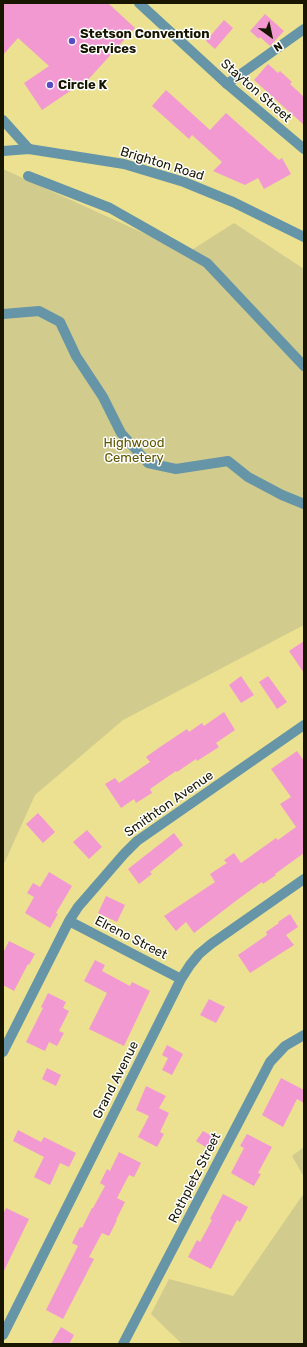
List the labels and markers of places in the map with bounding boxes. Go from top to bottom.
place label: Stetson Convention Services [80,26,210,57]
marker: Stetson Convention Services [67,36,77,46]
place label: Circle K [58,77,107,93]
marker: Circle K [45,80,55,90]

